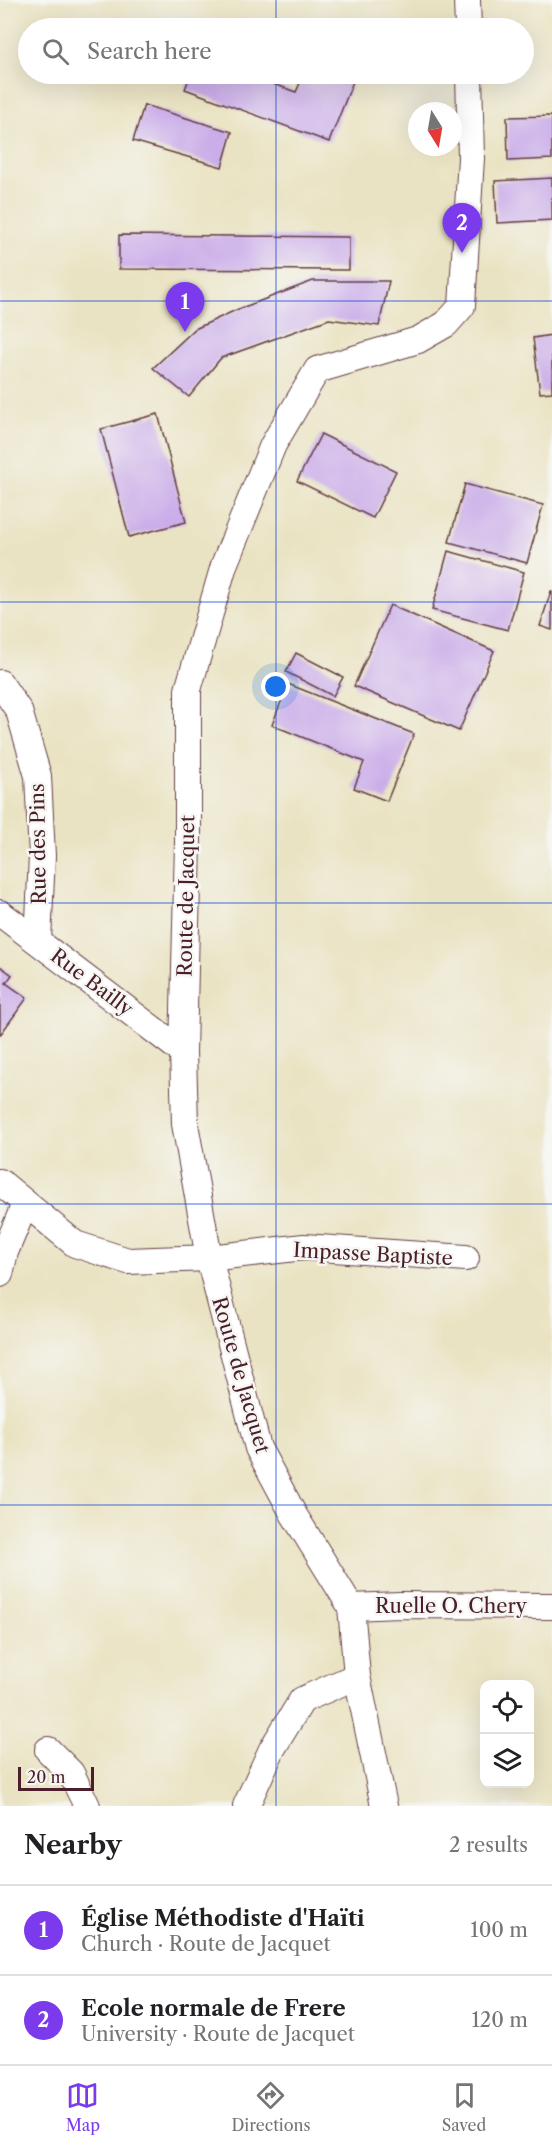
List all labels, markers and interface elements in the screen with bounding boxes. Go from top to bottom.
search box [18,18,534,84]
icon: search [39,35,72,68]
text: Search here [87,38,212,65]
north arrow [408,102,462,156]
pin: 2 [442,204,482,253]
pin: 1 [166,282,204,332]
your location [261,672,290,701]
street label: Rue des Pins [25,783,51,905]
street label: Route de Jacquet [173,815,199,977]
street label: Rue Bailly [46,943,139,1021]
street label: Impasse Baptiste [293,1238,453,1270]
street label: Route de Jacquet [207,1294,275,1456]
street label: Ruelle O. Chery [375,1594,528,1618]
map controls [480,1680,534,1788]
button: locate [480,1680,534,1734]
button: layers [480,1734,534,1788]
scale bar [18,1764,94,1792]
text: 20 m [27,1767,66,1787]
text: Nearby [24,1829,122,1861]
text: 2 results [449,1833,528,1857]
text: Église Méthodiste d'Haïti [81,1905,365,1932]
text: 1 [39,1918,48,1942]
text: 100 m [470,1918,528,1942]
text: Church · Route de Jacquet [81,1932,331,1956]
text: Ecole normale de Frere [81,1995,346,2022]
text: 2 [38,2008,49,2032]
text: 120 m [471,2008,528,2032]
text: University · Route de Jacquet [81,2022,355,2046]
tab: Map [66,2079,100,2135]
tab: Directions [231,2079,310,2135]
tab: Saved [442,2079,486,2135]

